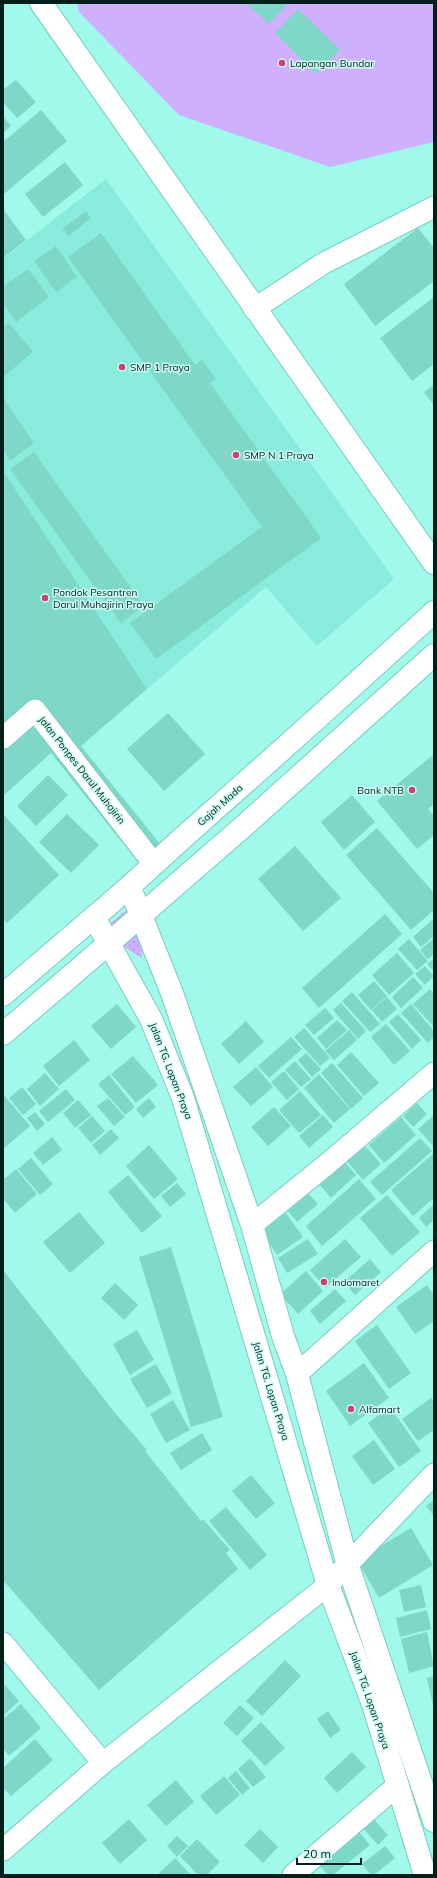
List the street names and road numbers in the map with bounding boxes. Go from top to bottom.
street label: Jalan Ponpes Darul Muhajirin [36,713,128,827]
street label: Gajah Mada [195,781,245,829]
street label: Jalan TG. Lopan Praya [147,1021,195,1121]
street label: Jalan TG. Lopan Praya [250,1340,292,1442]
street label: Jalan TG. Lopan Praya [347,1649,393,1751]

